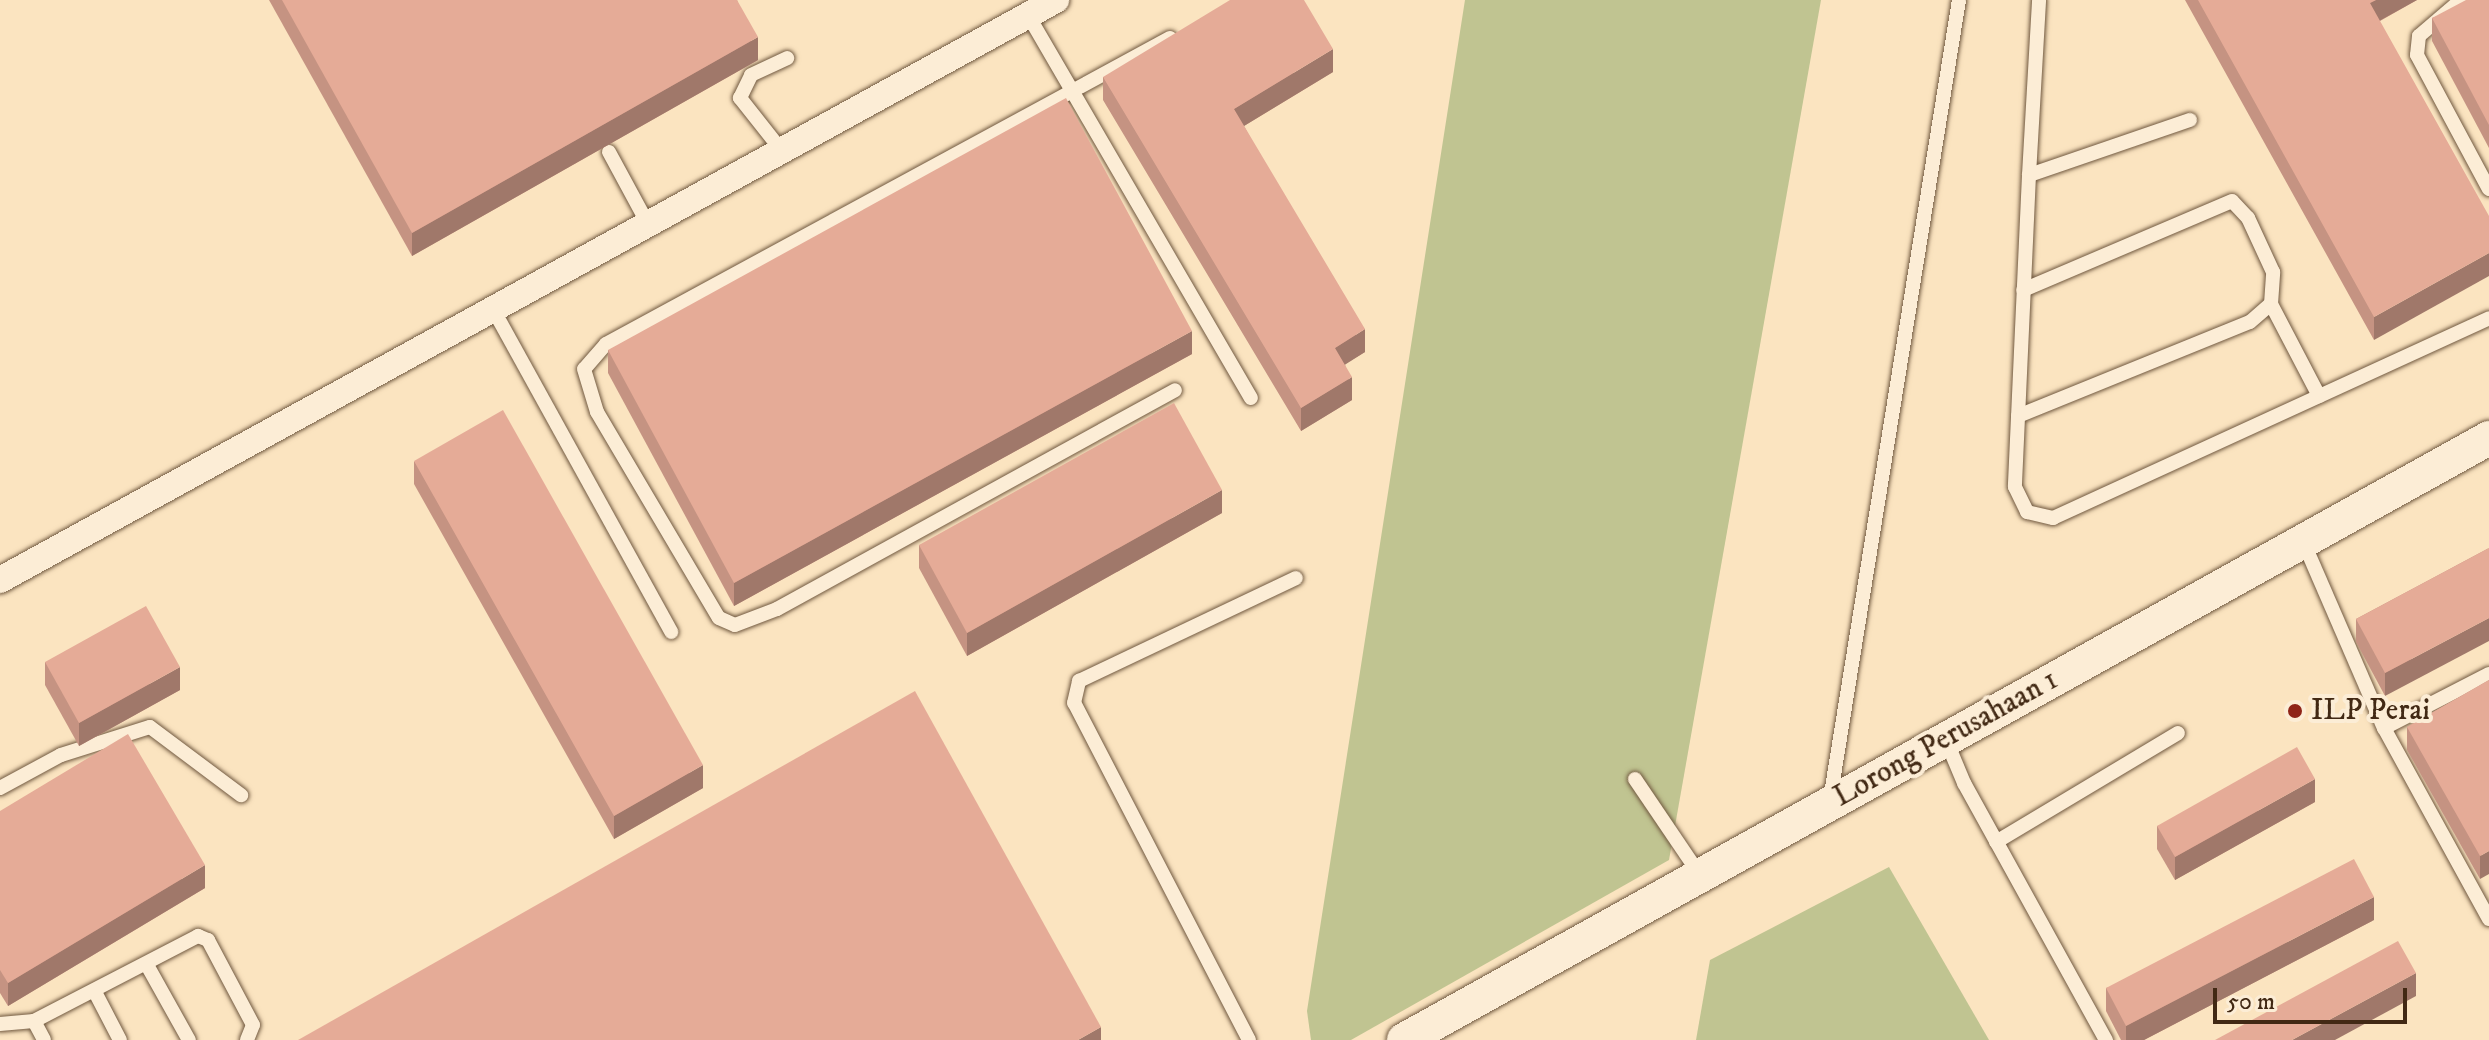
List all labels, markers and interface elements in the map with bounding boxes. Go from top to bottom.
street label: Lorong Perusahaan 1 [1828,662,2064,816]
place label: ILP Perai [2311,693,2430,729]
marker: ILP Perai [2286,702,2304,720]
scale bar [2217,972,2411,1022]
text: 50 m [2227,987,2275,1017]

